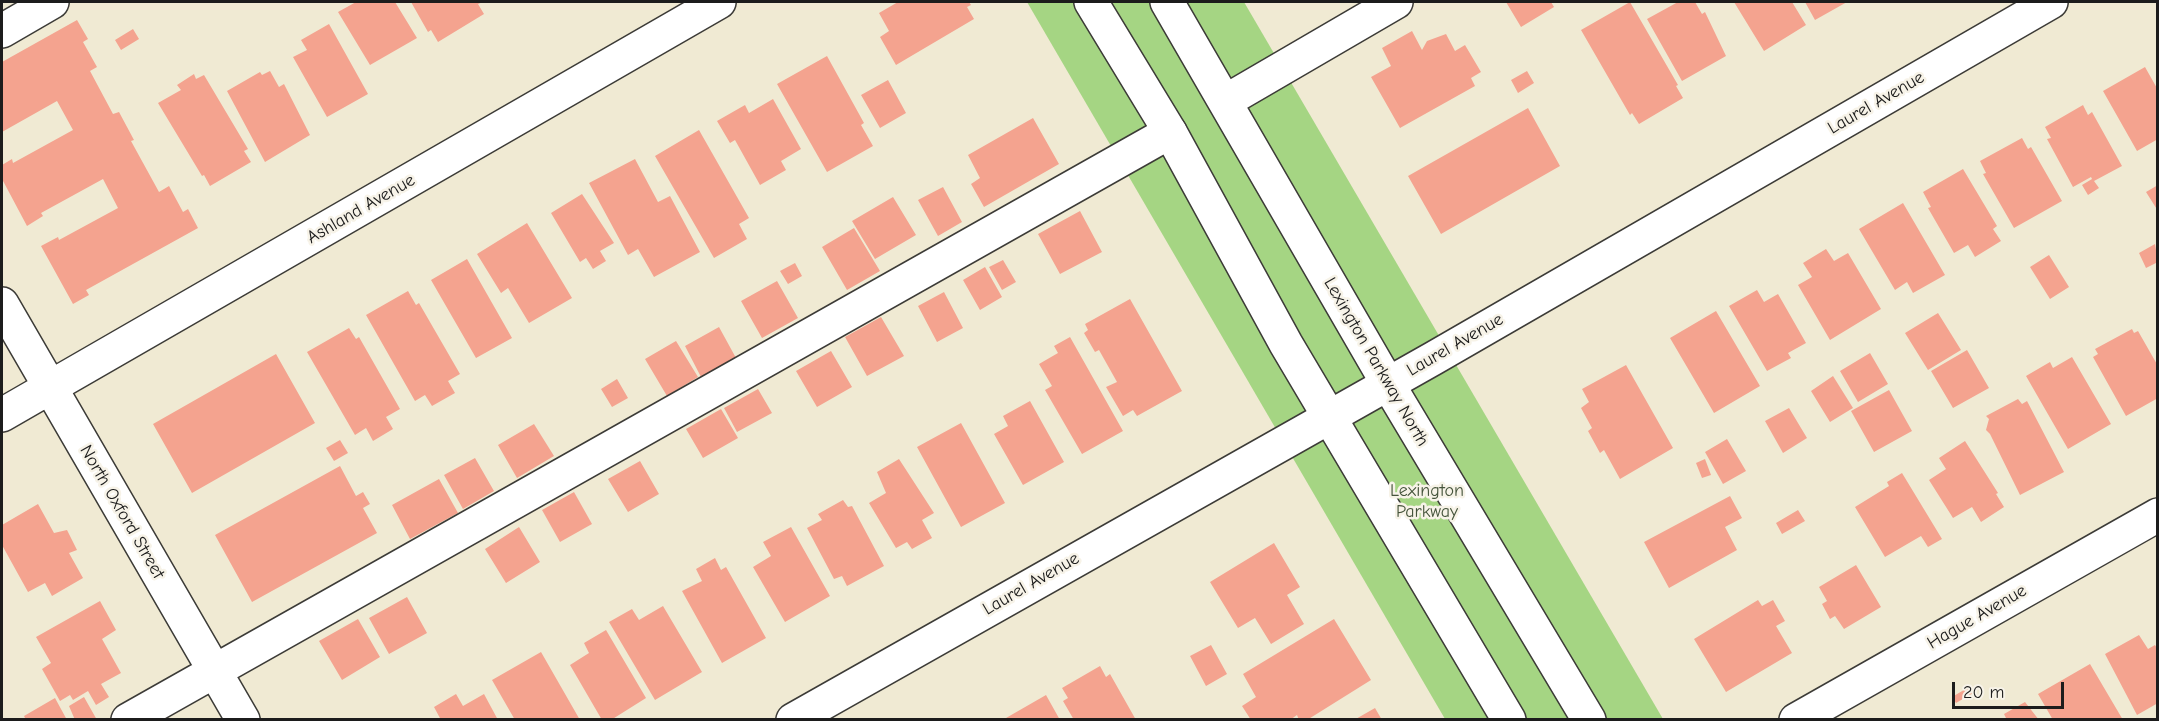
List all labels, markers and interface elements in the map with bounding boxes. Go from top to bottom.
street label: Laurel Avenue [1824,67,1928,139]
street label: Ashland Avenue [303,169,419,249]
street label: Lexington Parkway North [1319,274,1433,450]
street label: Laurel Avenue [1403,309,1507,381]
street label: North Oxford Street [75,441,169,583]
park label: Lexington Parkway [1390,480,1464,522]
street label: Laurel Avenue [979,548,1083,620]
street label: Hague Avenue [1924,580,2030,654]
scale bar [1955,670,2068,708]
text: 20 m [1963,682,2004,703]

